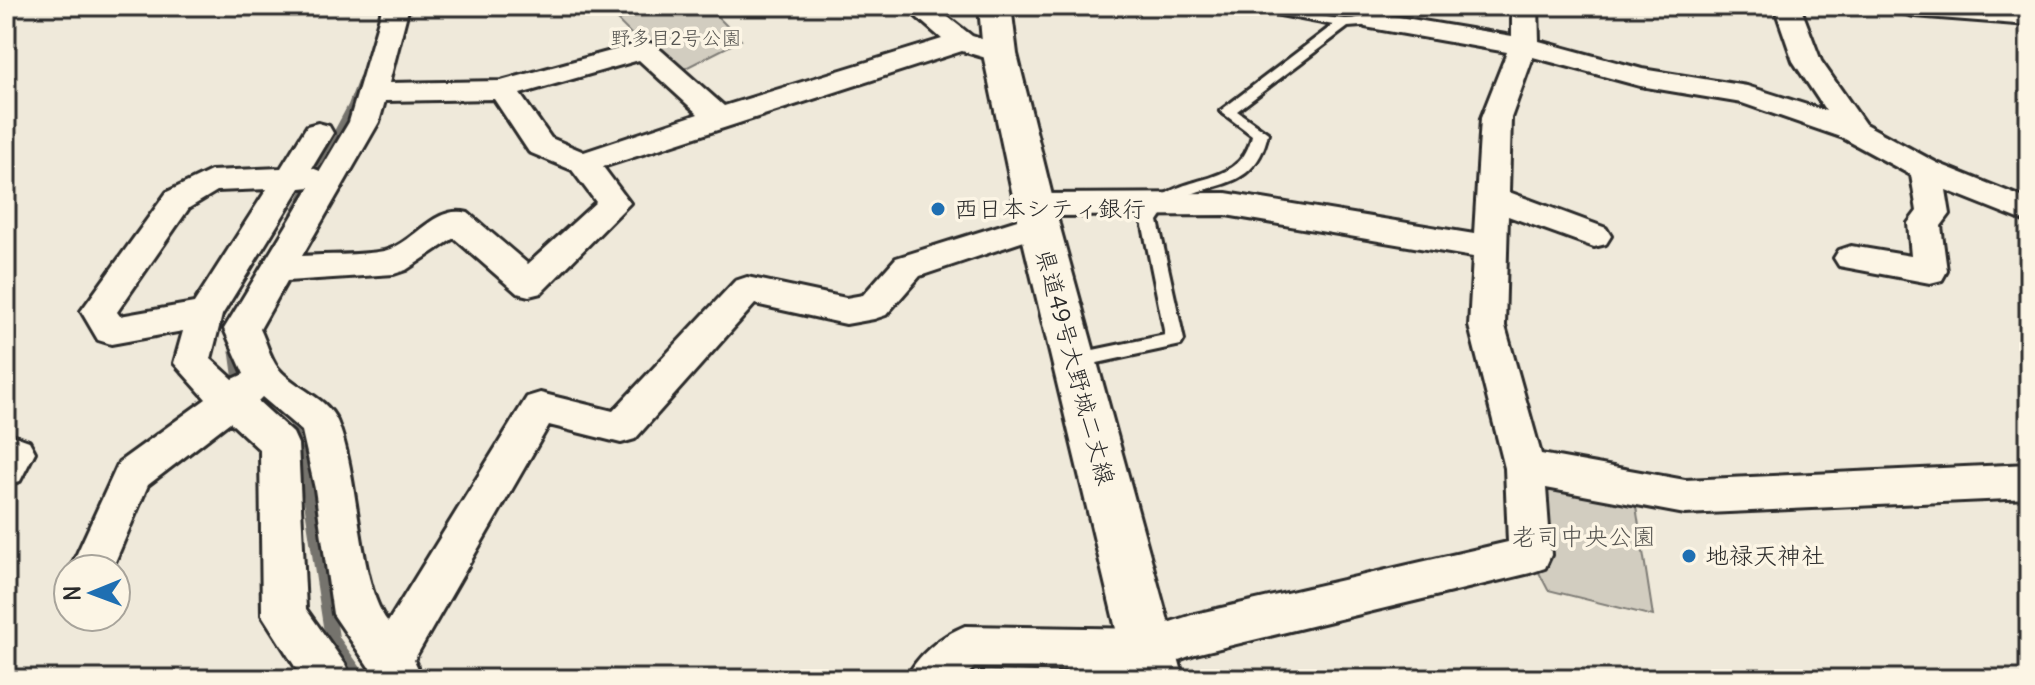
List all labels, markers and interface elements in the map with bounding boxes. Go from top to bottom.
park label: 野多目2号公園 [611,25,741,50]
place label: 西日本シティ銀行 [954,193,1146,223]
marker: 西日本シティ銀行 [929,200,947,218]
street label: 県道49号大野城二丈線 [1030,245,1122,488]
park label: 老司中央公園 [1512,521,1656,551]
place label: 地禄天神社 [1705,540,1825,570]
marker: 地禄天神社 [1680,547,1698,565]
north arrow [52,553,132,633]
text: N [58,586,86,601]

